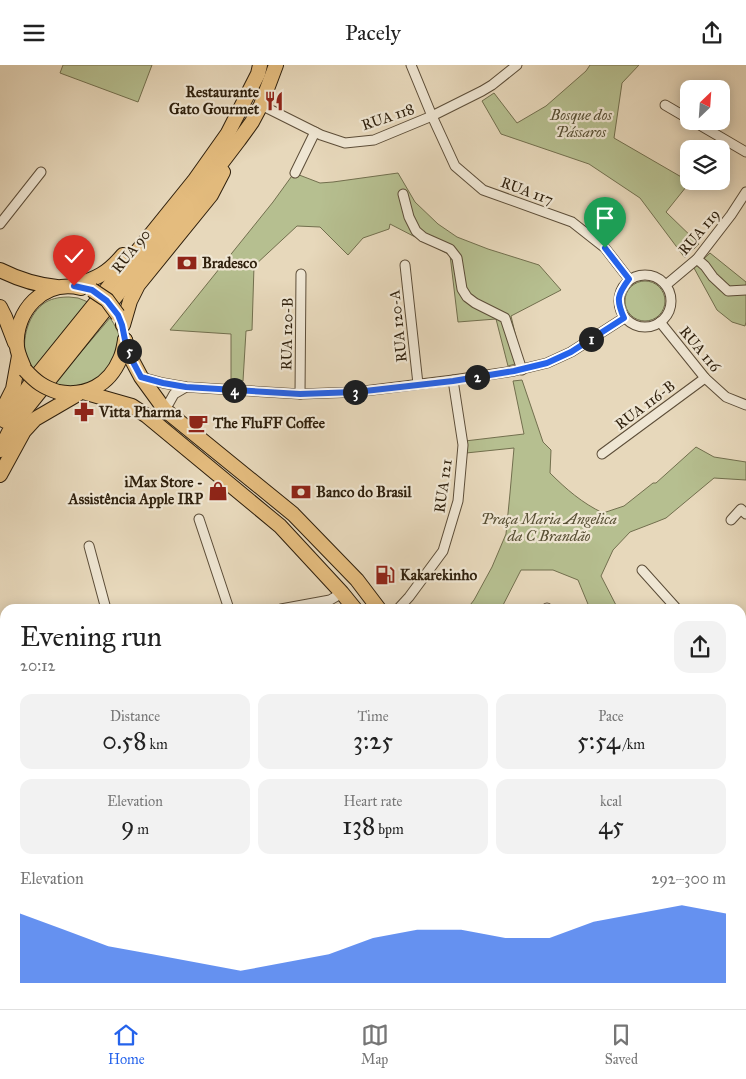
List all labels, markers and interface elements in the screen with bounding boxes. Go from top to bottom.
icon: menu [20,19,48,47]
text: Pacely [345,19,401,46]
icon: share [698,19,726,47]
north arrow [680,80,730,130]
map controls [680,80,730,190]
place label: Restaurante Gato Gourmet [169,83,260,118]
restaurant icon: Restaurante Gato Gourmet [263,90,285,112]
street label: RUA 118 [359,100,417,134]
park label: Bosque dos Pássaros [549,106,612,141]
button: layers [680,140,730,190]
street label: RUA 117 [498,173,556,209]
pin [584,197,626,248]
icon: arrive [591,204,619,232]
street label: RUA 119 [675,205,723,259]
street label: RUA 90 [108,225,154,277]
pin [53,235,95,286]
icon: check [60,242,88,270]
bank icon: Bradesco [176,252,198,274]
place label: Bradesco [202,254,257,272]
street label: RUA 120-A [385,289,411,363]
street label: RUA 120-B [277,297,297,371]
street label: RUA 116 [676,322,725,377]
pin: 1 [578,327,604,351]
text: 1 [589,331,594,348]
pin: 5 [116,339,142,363]
text: 5 [126,343,133,360]
pin: 2 [464,365,490,389]
text: 2 [474,369,481,386]
pin: 4 [222,377,246,403]
street label: RUA 116-B [612,377,678,433]
pin: 3 [342,379,368,405]
text: 4 [231,382,238,399]
text: 3 [353,384,358,401]
pharmacy icon: Vitta Pharma [73,401,95,423]
place label: Vitta Pharma [98,403,182,421]
cafe icon: The FluFF Coffee [187,412,209,434]
place label: The FluFF Coffee [212,414,326,432]
street label: RUA 121 [430,458,456,514]
place label: iMax Store - Assistência Apple IRP [68,473,203,509]
shop icon: iMax Store - Assistência Apple IRP [207,480,229,502]
bank icon: Banco do Brasil [290,481,312,503]
place label: Banco do Brasil [316,483,412,501]
park label: Praça Maria Angelica da C Brandão [481,510,617,545]
fuel station icon: Kakarekinho [374,564,396,586]
place label: Kakarekinho [400,566,477,584]
text: Evening run [20,619,162,654]
button: share [674,621,726,673]
text: 20:12 [20,656,55,675]
text: Distance [110,708,160,725]
text: Time [358,708,389,725]
text: Pace [598,708,624,725]
text: 0.58 [102,725,147,756]
text: 3:25 [353,725,393,756]
text: 5:54 [577,725,620,756]
text: km [147,736,168,753]
text: /km [620,736,645,753]
text: Elevation [107,793,163,810]
text: Heart rate [344,793,402,810]
text: kcal [600,793,622,810]
text: 9 [121,810,134,841]
text: 138 [342,810,375,841]
text: 45 [598,810,624,841]
text: m [134,821,149,838]
text: bpm [375,821,404,838]
text: Elevation [20,869,84,888]
text: 292–300 m [651,869,726,888]
tab: Home [108,1021,145,1068]
tab: Map [361,1021,389,1068]
tab: Saved [605,1021,638,1068]

